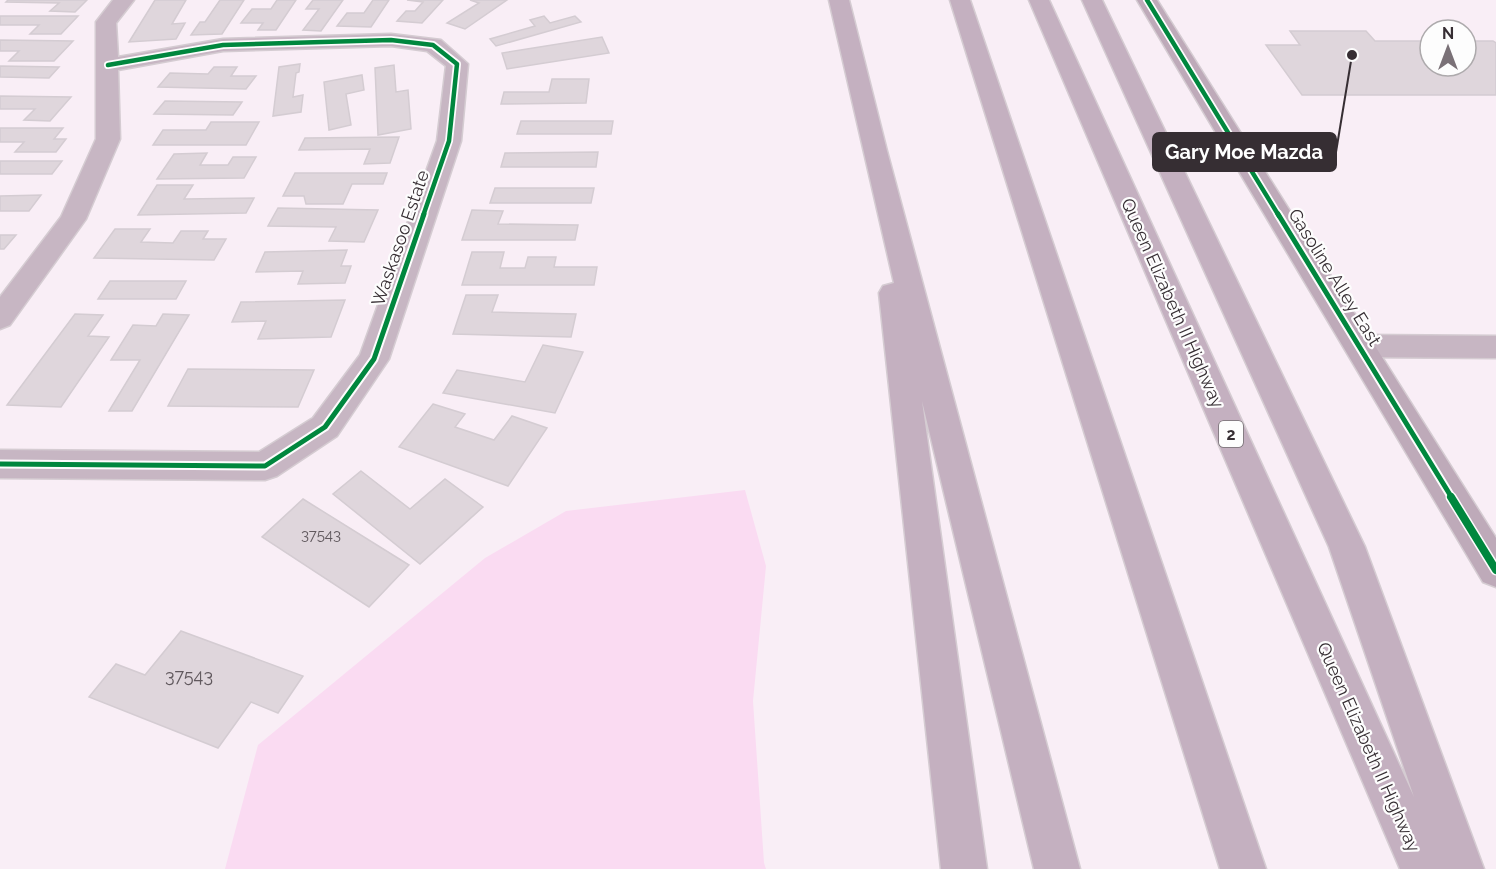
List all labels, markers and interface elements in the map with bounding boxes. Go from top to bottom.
north arrow [1418,18,1478,78]
text: N [1442,24,1454,43]
callout: Gary Moe Mazda [1153,133,1336,171]
text: Gary Moe Mazda [1165,140,1323,164]
street label: Waskasoo Estate [367,167,433,309]
street label: Queen Elizabeth II Highway [1117,195,1229,411]
street label: Gasoline Alley East [1284,205,1386,349]
road number: 2 [1219,421,1243,447]
house number: 37543 [301,526,341,544]
street label: Queen Elizabeth II Highway [1313,639,1425,855]
house number: 37543 [165,665,213,686]

